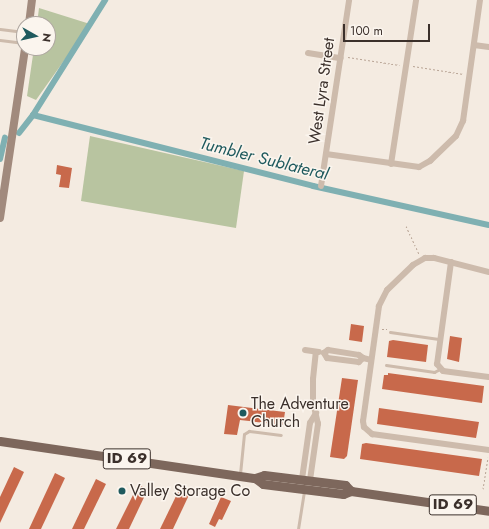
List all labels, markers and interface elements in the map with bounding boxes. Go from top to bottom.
north arrow [16,16,56,56]
scale bar [345,16,432,42]
text: 100 m [350,22,383,40]
text: N [38,32,55,43]
street label: West Lyra Street [305,36,339,146]
water label: Tumbler Sublateral [198,133,330,185]
place label: The Adventure Church [251,394,349,432]
marker: The Adventure Church [238,408,248,418]
road number: ID 69 [102,446,152,472]
place label: Valley Storage Co [130,481,250,501]
marker: Valley Storage Co [117,486,127,496]
road number: ID 69 [428,492,478,518]

